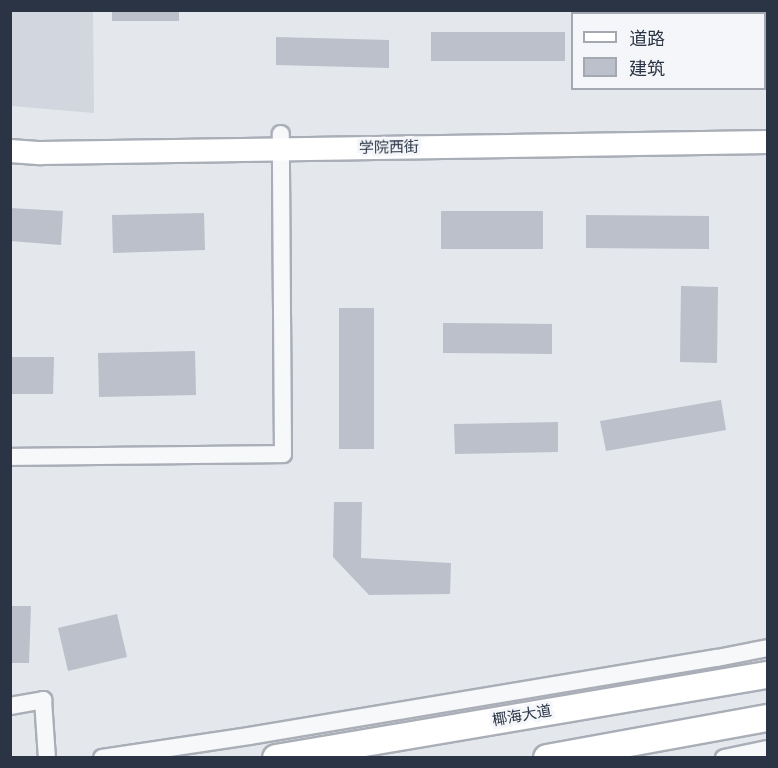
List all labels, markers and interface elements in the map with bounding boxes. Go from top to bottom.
legend [571,12,766,90]
text: 道路 [629,27,665,51]
text: 建筑 [629,57,665,81]
street label: 学院西街 [359,138,419,158]
street label: 椰海大道 [491,702,553,730]

